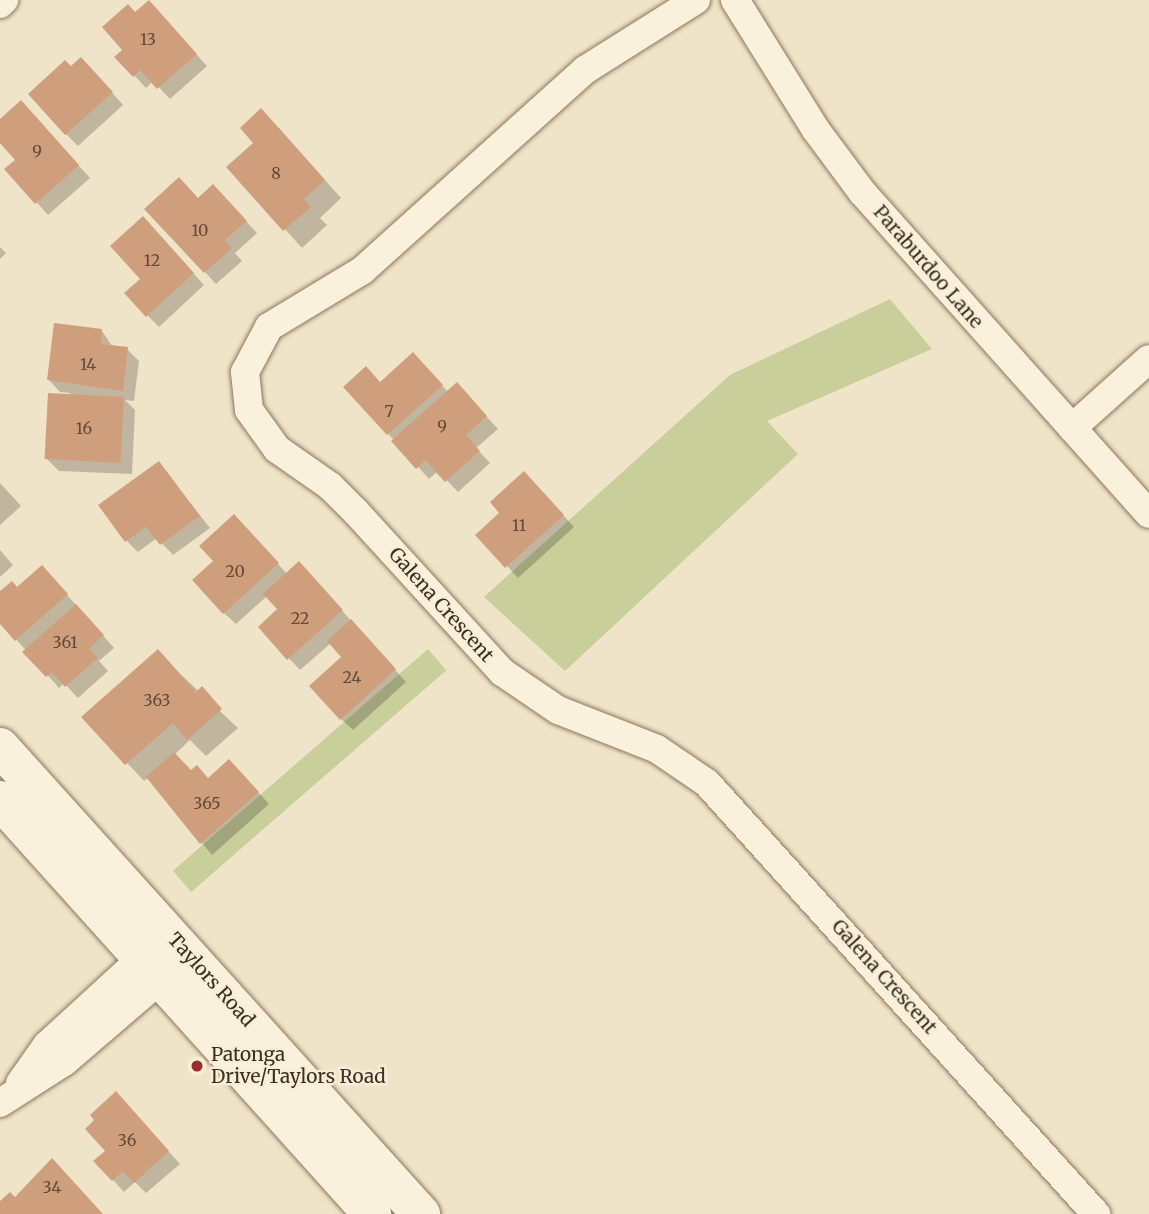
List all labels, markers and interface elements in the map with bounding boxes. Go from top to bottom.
house number: 13 [140,29,156,49]
house number: 9 [32,141,42,161]
house number: 8 [271,163,281,183]
street label: Paraburdoo Lane [868,201,988,333]
house number: 10 [192,220,208,240]
house number: 12 [144,250,160,270]
house number: 14 [80,354,96,374]
house number: 7 [384,401,394,421]
house number: 9 [437,416,447,436]
house number: 16 [76,418,92,438]
house number: 11 [512,515,526,535]
street label: Galena Crescent [384,543,498,667]
house number: 20 [225,561,245,581]
house number: 22 [291,608,309,628]
house number: 361 [53,632,77,652]
house number: 24 [343,667,361,687]
house number: 363 [144,690,170,710]
house number: 365 [193,793,221,813]
street label: Galena Crescent [827,915,941,1039]
street label: Taylors Road [163,928,259,1032]
place label: Patonga Drive/Taylors Road [211,1044,386,1088]
marker: Patonga Drive/Taylors Road [189,1058,205,1074]
house number: 36 [118,1130,136,1150]
house number: 34 [43,1177,61,1197]

